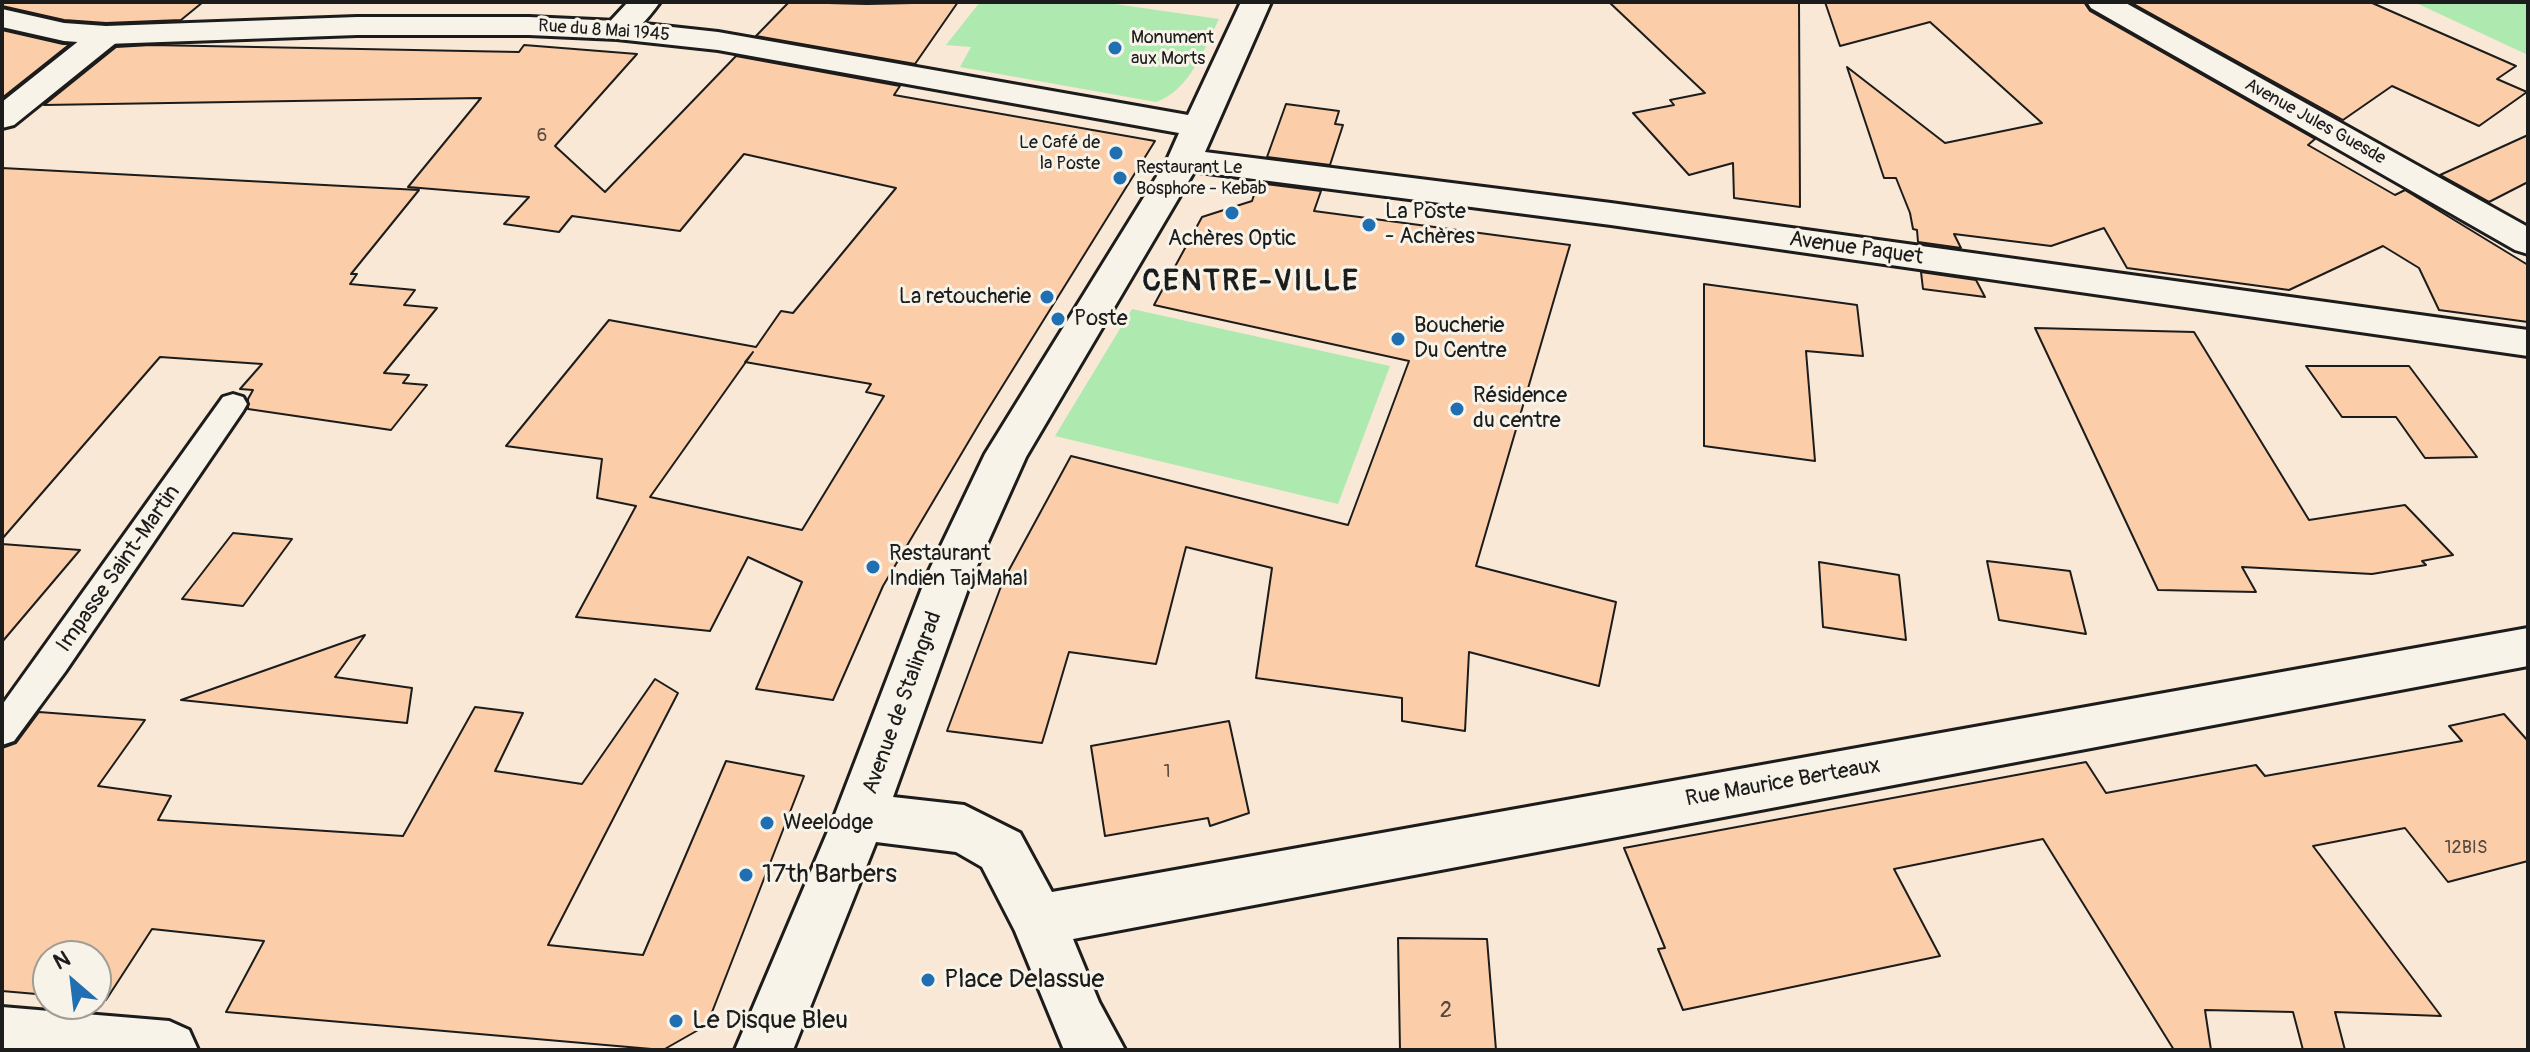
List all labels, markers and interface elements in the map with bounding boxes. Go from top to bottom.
street label: Rue du 8 Mai 1945 [537,16,671,46]
place label: Monument aux Morts [1131,27,1214,70]
marker: Monument aux Morts [1106,39,1124,57]
street label: Avenue Jules Guesde [2241,74,2389,170]
house number: 6 [537,125,547,147]
place label: Le Café de la Poste [1019,132,1100,174]
marker: Le Café de la Poste [1107,144,1125,162]
place label: Restaurant Le Bosphore - Kebab [1136,157,1267,200]
marker: Restaurant Le Bosphore - Kebab [1111,169,1129,187]
place label: La Poste - Achères [1385,199,1475,250]
marker: Achères Optic [1223,204,1241,222]
marker: La Poste - Achères [1360,216,1378,234]
place label: Achères Optic [1168,226,1296,252]
street label: Avenue Paquet [1787,227,1925,271]
district label: CENTRE-VILLE [1142,264,1360,300]
place label: La retoucherie [899,284,1031,310]
marker: La retoucherie [1038,288,1056,306]
place label: Poste [1074,306,1128,332]
marker: Poste [1049,310,1067,328]
place label: Boucherie Du Centre [1414,313,1507,364]
marker: Boucherie Du Centre [1389,330,1407,348]
place label: Résidence du centre [1473,383,1567,434]
marker: Résidence du centre [1448,400,1466,418]
street label: Impasse Saint-Martin [51,480,187,658]
place label: Restaurant Indien TajMahal [889,541,1028,592]
marker: Restaurant Indien TajMahal [864,558,882,576]
street label: Avenue de Stalingrad [858,608,948,798]
street label: Rue Maurice Berteaux [1684,753,1882,813]
house number: 1 [1163,761,1171,783]
place label: Weelodge [783,810,873,836]
marker: Weelodge [758,814,776,832]
house number: 12BIS [2445,837,2487,859]
place label: 17th Barbers [762,859,897,891]
marker: 17th Barbers [737,866,755,884]
north arrow [32,940,112,1020]
text: N [49,945,75,976]
place label: Place Delassue [944,964,1104,996]
marker: Place Delassue [919,971,937,989]
house number: 2 [1440,998,1452,1024]
place label: Le Disque Bleu [692,1005,848,1037]
marker: Le Disque Bleu [667,1012,685,1030]

